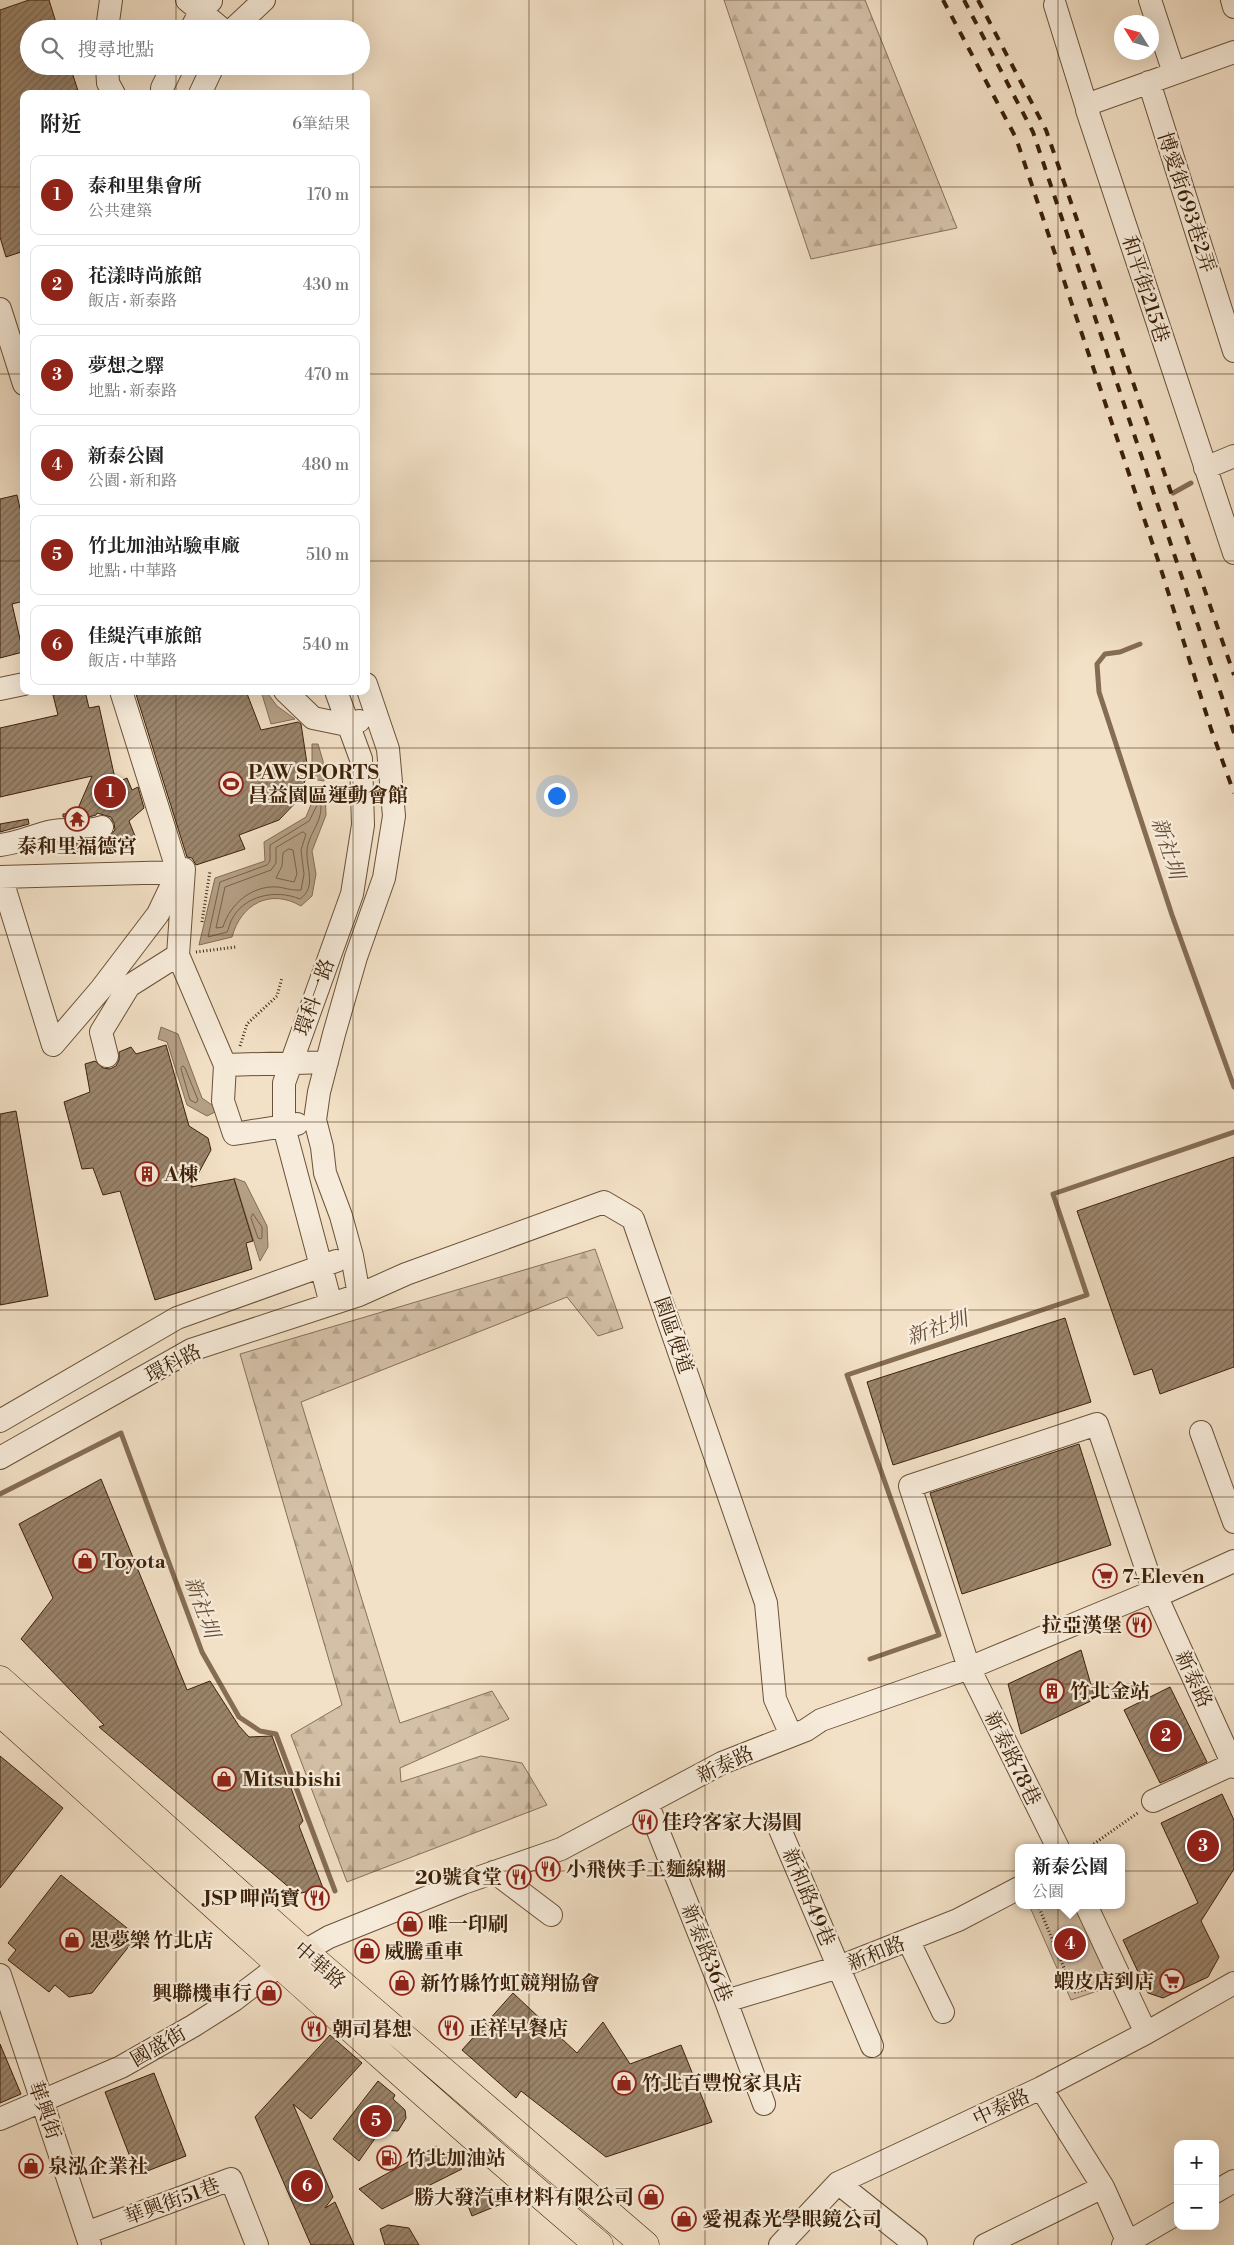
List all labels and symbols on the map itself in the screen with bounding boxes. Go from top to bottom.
north arrow [1114,15,1159,60]
street label: 博愛街693巷2弄 [1151,129,1220,276]
street label: 和平街215巷 [1115,233,1174,346]
place label: PAW SPORTS 昌益園區運動會館 [248,761,408,809]
sports icon: PAW SPORTS 昌益園區運動會館 [218,771,244,797]
pin: 1 [94,773,126,811]
your location [544,783,570,809]
temple icon: 泰和里福德宮 [64,806,90,832]
water label: 新社圳 [1145,814,1190,885]
place label: 泰和里福德宮 [17,835,137,860]
street label: 環科一路 [290,956,341,1039]
building icon: A棟 [134,1161,160,1187]
place label: A棟 [163,1163,198,1188]
street label: 園區便道 [648,1294,697,1377]
water label: 新社圳 [903,1305,974,1351]
street label: 環科路 [141,1340,206,1389]
shop icon: Toyota [72,1548,98,1574]
place label: Toyota [102,1550,166,1575]
supermarket icon: 7-Eleven [1092,1563,1118,1589]
place label: 7-Eleven [1122,1565,1205,1590]
water label: 新社圳 [178,1573,225,1644]
restaurant icon: 拉亞漢堡 [1126,1612,1152,1638]
place label: 拉亞漢堡 [1042,1614,1122,1639]
street label: 新泰路 [1169,1647,1217,1712]
building icon: 竹北金站 [1039,1678,1065,1704]
place label: 竹北金站 [1070,1680,1150,1705]
street label: 新泰路78巷 [978,1707,1045,1810]
pin: 2 [1150,1717,1182,1755]
street label: 新泰路 [693,1741,758,1789]
shop icon: Mitsubishi [211,1766,237,1792]
place label: Mitsubishi [242,1768,342,1793]
restaurant icon: 佳玲客家大湯圓 [632,1809,658,1835]
place label: 佳玲客家大湯圓 [662,1811,802,1836]
pin: 3 [1187,1827,1219,1865]
street label: 新和路49巷 [776,1845,839,1950]
restaurant icon: 小飛俠手工麵線糊 [535,1856,561,1882]
place label: 小飛俠手工麵線糊 [566,1858,726,1883]
restaurant icon: 20號食堂 [506,1864,532,1890]
place label: 20號食堂 [415,1866,502,1891]
restaurant icon: JSP 呷尚寶 [304,1885,330,1911]
place label: JSP 呷尚寶 [201,1887,300,1912]
street label: 新泰路36巷 [675,1901,737,2006]
shop icon: 唯一印刷 [397,1911,423,1937]
place label: 唯一印刷 [428,1913,508,1938]
pin: 4 [1054,1925,1086,1963]
shop icon: 思夢樂 竹北店 [59,1927,85,1953]
place label: 思夢樂 竹北店 [90,1929,213,1954]
street label: 新和路 [844,1932,909,1977]
street label: 中華路 [288,1937,350,1995]
shop icon: 威騰重車 [354,1938,380,1964]
place label: 威騰重車 [384,1940,464,1965]
supermarket icon: 蝦皮店到店 [1159,1968,1185,1994]
shop icon: 新竹縣竹虹競翔協會 [389,1970,415,1996]
place label: 蝦皮店到店 [1054,1970,1154,1995]
place label: 新竹縣竹虹競翔協會 [420,1972,600,1997]
shop icon: 興聯機車行 [256,1980,282,2006]
place label: 興聯機車行 [152,1982,252,2007]
restaurant icon: 正祥早餐店 [438,2015,464,2041]
restaurant icon: 朝司暮想 [301,2016,327,2042]
place label: 正祥早餐店 [468,2017,568,2042]
place label: 朝司暮想 [332,2018,412,2043]
street label: 國盛街 [127,2021,191,2073]
shop icon: 竹北百豐悅家具店 [611,2070,637,2096]
place label: 竹北百豐悅家具店 [642,2072,802,2097]
street label: 華興街 [22,2078,65,2143]
street label: 中泰路 [969,2084,1034,2132]
pin: 5 [360,2102,392,2140]
fuel station icon: 竹北加油站 [376,2145,402,2171]
place label: 竹北加油站 [406,2147,506,2172]
shop icon: 泉泓企業社 [18,2153,44,2179]
place label: 泉泓企業社 [48,2155,148,2180]
pin: 6 [291,2167,323,2205]
street label: 華興街51巷 [121,2174,224,2231]
shop icon: 勝大發汽車材料有限公司 [638,2184,664,2210]
place label: 勝大發汽車材料有限公司 [414,2186,634,2211]
shop icon: 愛視森光學眼鏡公司 [671,2206,697,2232]
place label: 愛視森光學眼鏡公司 [702,2208,882,2233]

